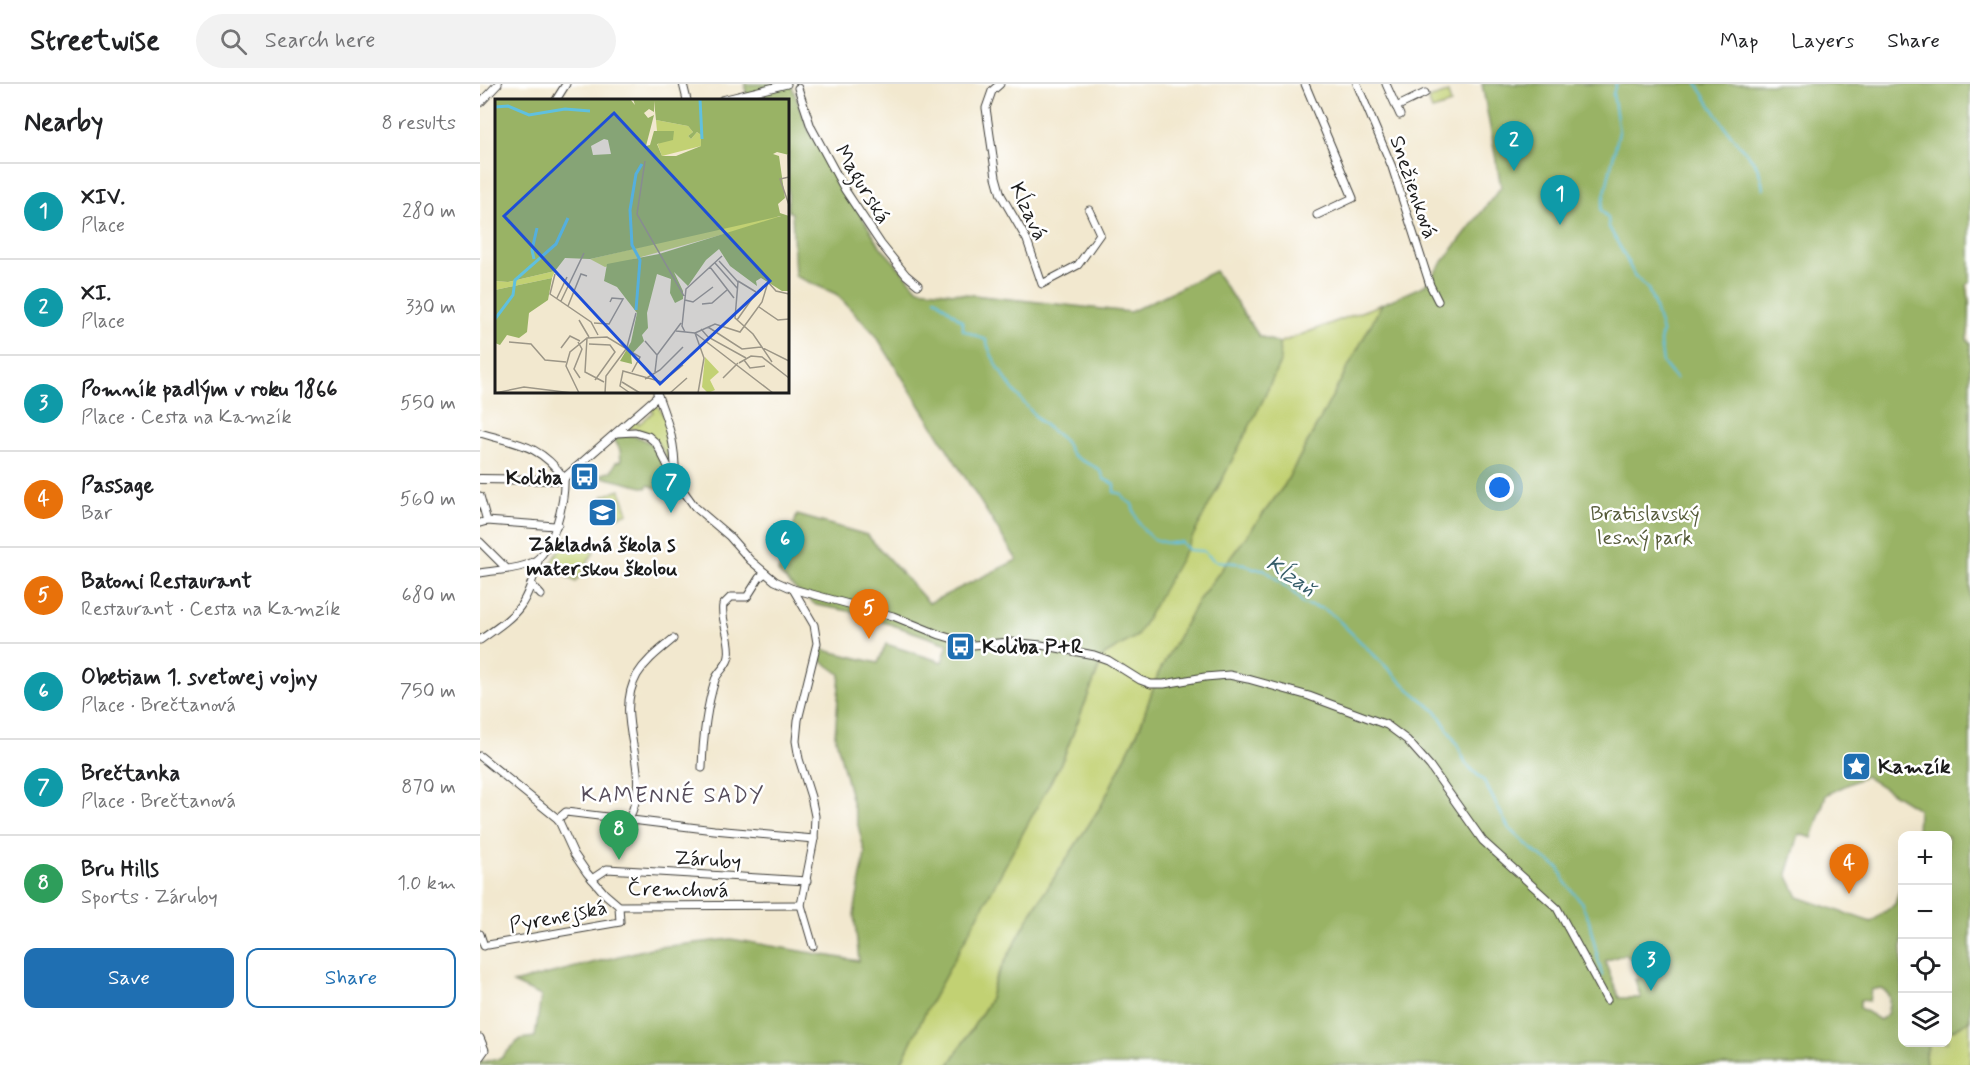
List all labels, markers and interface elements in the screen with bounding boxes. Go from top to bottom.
search box [196,14,616,68]
text: Streetwise [30,23,160,60]
icon: search [217,25,250,58]
text: Search here [265,27,375,55]
text: Map [1720,27,1758,55]
text: Layers [1791,27,1854,55]
text: Share [1887,27,1940,55]
inset map [495,99,789,393]
text: Nearby [24,106,103,140]
text: 8 results [382,110,456,137]
pin: 2 [1494,122,1534,171]
street label: Snežienková [1382,132,1444,243]
street label: Magurská [826,140,897,230]
pin: 1 [1540,176,1580,225]
street label: Kĺzavá [1002,178,1054,245]
text: XIV. [81,184,125,212]
text: 1 [39,198,48,225]
text: 280 m [402,198,456,225]
text: Place [81,212,125,239]
text: XI. [81,280,111,308]
text: 2 [39,294,48,321]
text: 330 m [405,294,456,321]
text: Place [81,308,125,335]
text: Pomník padlým v roku 1866 [81,376,338,404]
text: 3 [39,390,48,417]
text: 550 m [400,390,456,417]
text: Place · Cesta na Kamzík [81,404,291,431]
bus stop icon: Koliba [568,461,600,493]
place label: Koliba [506,464,563,492]
pin: 7 [652,464,690,513]
text: Passage [81,472,154,500]
your location [1485,473,1514,502]
text: 4 [38,486,49,513]
text: 560 m [400,486,456,513]
school or university icon: Základná škola s materskou školou [586,497,618,529]
text: Bar [81,500,112,527]
park label: Bratislavský lesný park [1590,500,1700,552]
pin: 6 [766,520,804,570]
place label: Základná škola s materskou školou [526,531,678,583]
water label: Kĺzaň [1261,549,1323,604]
text: Batoni Restaurant [81,568,252,596]
text: 5 [38,582,50,609]
text: 680 m [401,582,456,609]
pin: 5 [850,590,888,639]
text: Restaurant · Cesta na Kamzík [81,596,340,623]
bus stop icon: Koliba P+R [945,630,977,662]
place label: Koliba P+R [982,633,1083,661]
text: Obetiam 1. svetovej vojny [81,664,318,692]
text: 6 [38,678,49,705]
text: 750 m [400,678,456,705]
text: Place · Brečtanová [81,692,236,719]
place icon: Kamzík [1841,750,1873,782]
place label: Kamzík [1878,753,1951,781]
text: Brečtanka [81,760,180,788]
text: 7 [37,774,50,801]
text: 870 m [401,774,456,801]
district label: KAMENNÉ SADY [581,781,765,810]
text: Place · Brečtanová [81,788,236,815]
pin: 8 [600,810,638,860]
map controls [1898,831,1952,1047]
button: + [1898,831,1952,885]
street label: Záruby [674,844,742,876]
pin: 4 [1830,844,1868,894]
text: Bru Hills [81,856,159,884]
text: 8 [38,870,49,897]
text: 1.0 km [397,870,456,897]
street label: Čremchová [627,875,729,905]
text: Sports · Záruby [81,884,218,911]
button: − [1898,885,1952,939]
street label: Pyrenejská [507,894,610,940]
button: locate [1898,939,1952,993]
pin: 3 [1632,942,1670,991]
button: Save [24,948,234,1008]
button: Share [246,948,456,1008]
button: layers [1898,993,1952,1047]

